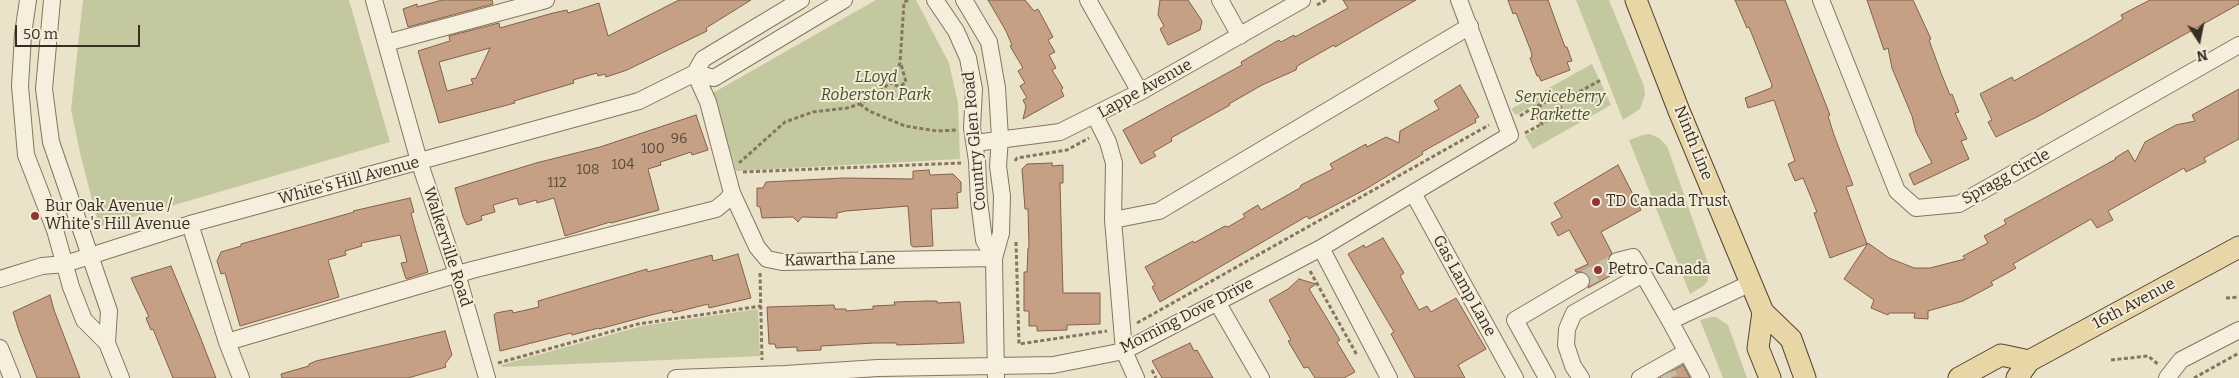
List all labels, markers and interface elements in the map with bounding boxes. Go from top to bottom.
scale bar [18,15,142,47]
north arrow [2174,15,2224,65]
text: 50 m [23,25,58,43]
text: N [2195,46,2209,65]
street label: Lappe Avenue [1095,55,1195,123]
park label: LLoyd Roberston Park [821,68,931,106]
street label: Country Glen Road [959,71,991,211]
park label: Serviceberry Parkette [1515,88,1605,126]
street label: Ninth Line [1669,103,1717,183]
house number: 96 [671,131,687,147]
house number: 100 [641,141,665,157]
street label: Spragg Circle [1959,145,2053,209]
street label: White's Hill Avenue [276,153,422,209]
house number: 104 [612,157,634,173]
house number: 108 [576,162,600,178]
house number: 112 [548,175,566,191]
street label: Walkerville Road [419,185,475,309]
place label: TD Canada Trust [1606,192,1728,212]
marker: TD Canada Trust [1590,196,1602,208]
place label: Bur Oak Avenue / White's Hill Avenue [45,197,190,235]
marker: Bur Oak Avenue / White's Hill Avenue [29,210,41,222]
street label: Gas Lamp Lane [1428,232,1500,340]
street label: Kawartha Lane [784,249,896,271]
place label: Petro-Canada [1608,260,1711,280]
marker: Petro-Canada [1592,264,1604,276]
street label: Morning Dove Drive [1117,274,1257,358]
street label: 16th Avenue [2089,274,2179,334]

